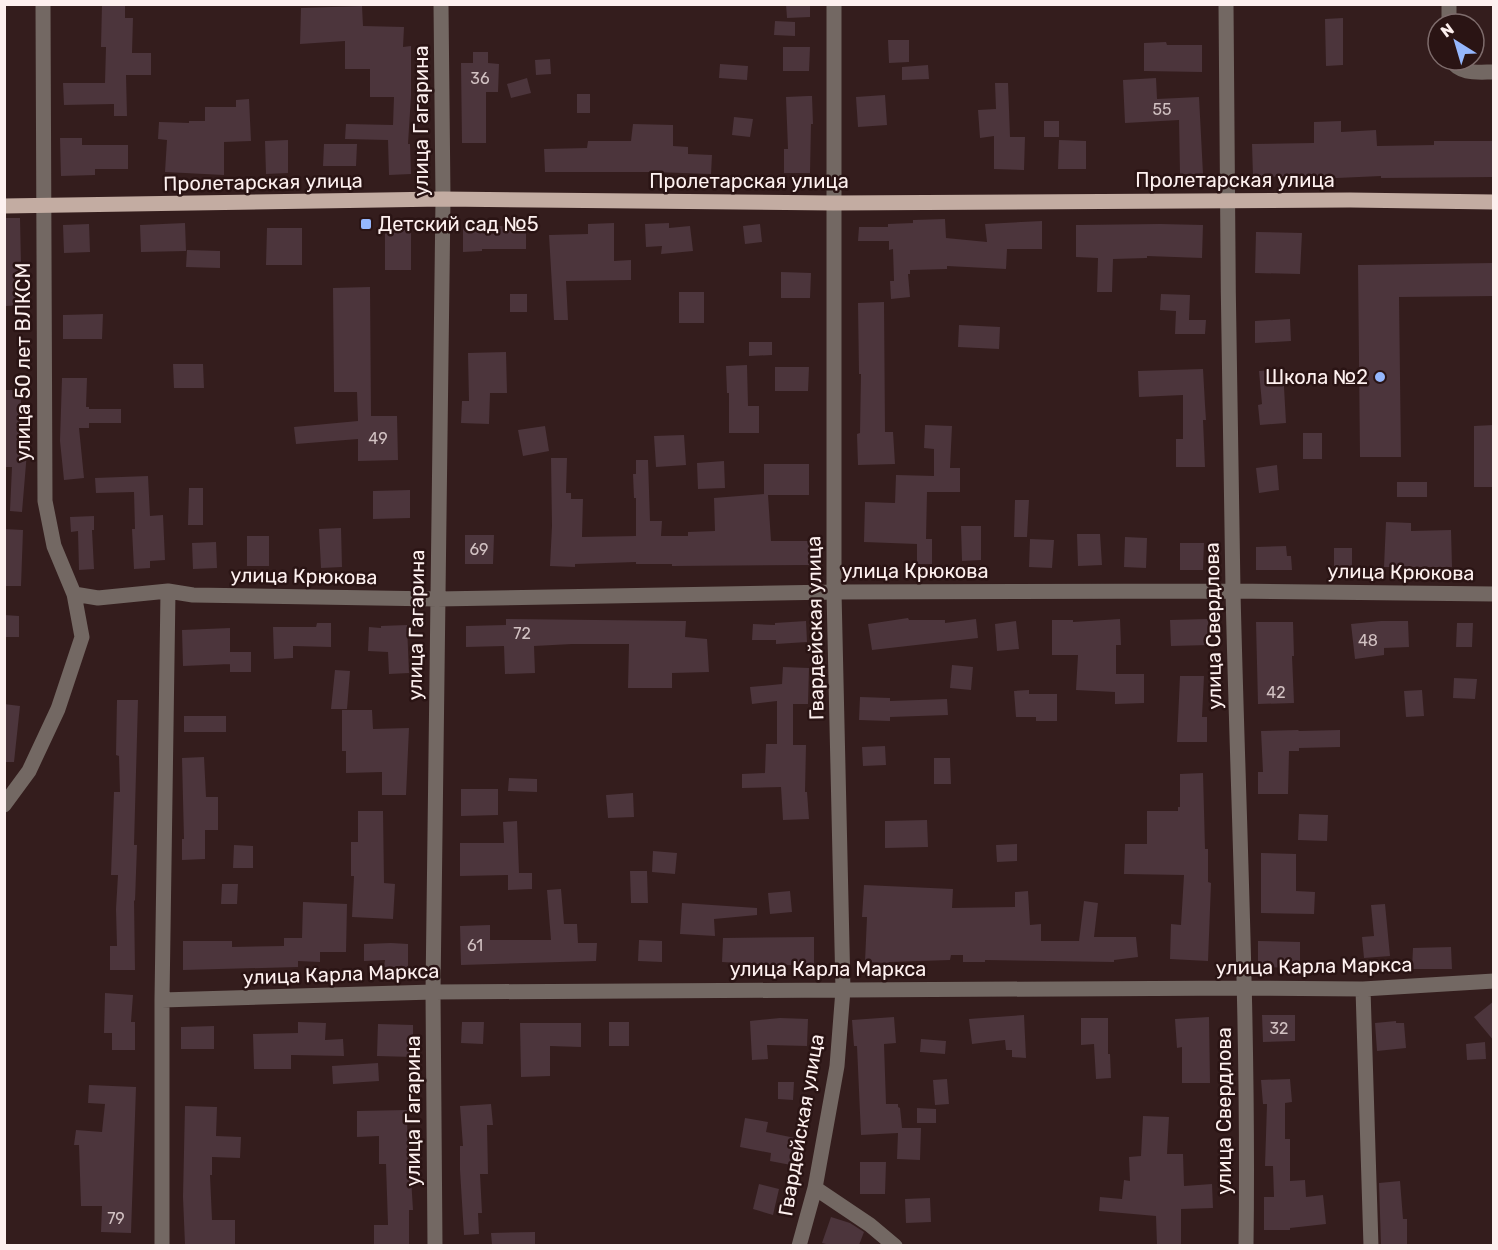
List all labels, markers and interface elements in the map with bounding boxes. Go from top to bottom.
north arrow [1426,12,1486,72]
text: N [1437,19,1458,41]
street label: улица Гагарина [409,46,433,196]
house number: 36 [470,69,490,88]
house number: 55 [1152,100,1172,119]
street label: Пролетарская улица [163,168,363,196]
street label: Пролетарская улица [1135,168,1335,192]
street label: Пролетарская улица [649,169,849,193]
place label: Детский сад №5 [378,212,539,236]
marker: Детский сад №5 [359,217,373,231]
street label: улица 50 лет ВЛКСМ [11,263,35,461]
place label: Школа №2 [1265,365,1368,389]
marker: Школа №2 [1373,370,1387,384]
house number: 49 [368,429,388,448]
street label: Гвардейская улица [801,536,829,720]
house number: 69 [469,540,489,559]
street label: улица Свердлова [1200,542,1226,710]
street label: улица Гагарина [403,549,429,701]
street label: улица Крюкова [841,559,989,583]
street label: улица Крюкова [1327,559,1475,585]
street label: улица Крюкова [230,563,378,589]
house number: 72 [513,624,531,643]
house number: 48 [1358,631,1378,650]
house number: 42 [1266,683,1286,702]
house number: 61 [467,936,483,955]
street label: улица Карла Маркса [1215,952,1413,980]
street label: улица Карла Маркса [730,957,926,981]
street label: улица Карла Маркса [242,959,440,989]
house number: 32 [1269,1019,1289,1038]
street label: улица Свердлова [1212,1027,1236,1195]
street label: Гвардейская улица [773,1032,829,1218]
street label: улица Гагарина [401,1036,425,1186]
house number: 79 [107,1209,125,1228]

